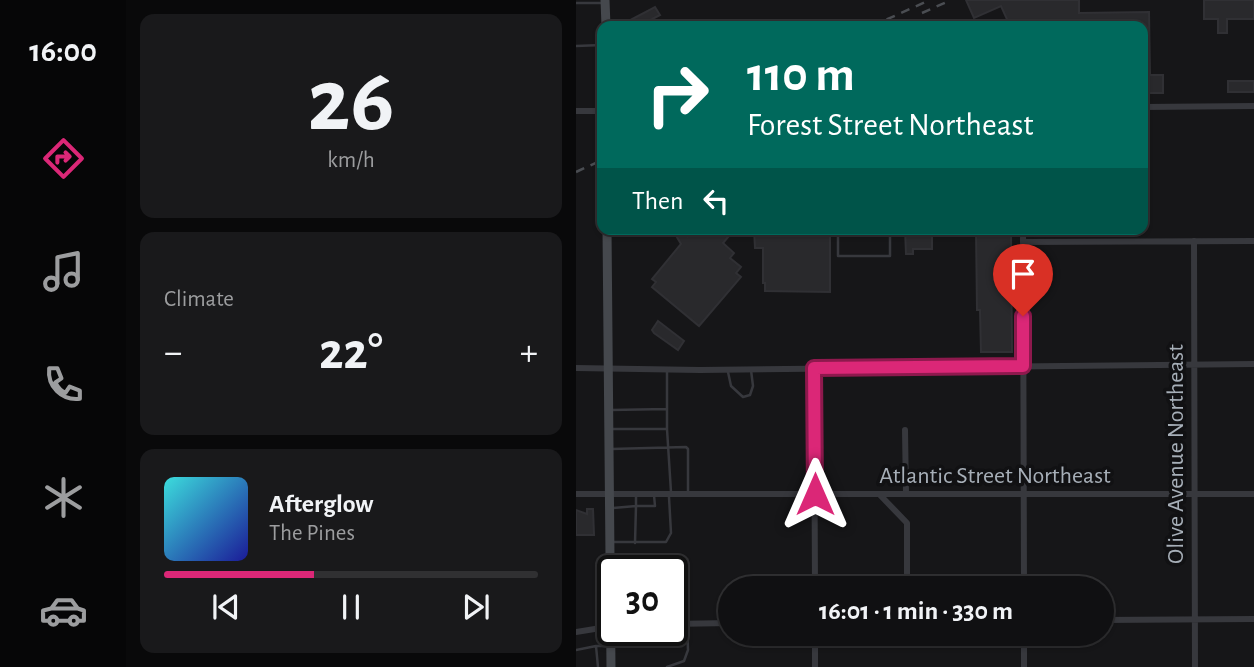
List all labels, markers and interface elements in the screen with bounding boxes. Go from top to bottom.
text: 16:00 [29,35,97,67]
icon: right [632,49,723,140]
text: 110 m [747,51,855,100]
text: 26 [308,56,394,147]
text: Forest Street Northeast [747,109,1034,141]
icon: directions [39,134,88,183]
text: km/h [327,149,375,172]
icon: left [697,182,735,220]
text: Then [632,188,683,214]
pin [993,244,1053,316]
icon: music [39,247,88,296]
icon: arrive [1004,255,1042,293]
text: Climate [164,288,234,311]
text: 22° [319,326,383,378]
text: − [164,334,182,372]
text: + [520,334,538,372]
street label: Olive Avenue Northeast [1164,344,1188,564]
icon: phone [39,360,88,409]
position arrow [778,457,852,531]
street label: Atlantic Street Northeast [879,464,1111,488]
icon: climate [39,473,88,522]
text: Afterglow [269,491,373,517]
text: The Pines [269,522,355,545]
speed limit sign: 30 [597,555,688,646]
icon: car [39,586,88,635]
icon: previous [207,588,245,626]
icon: pause [332,588,370,626]
icon: next [457,588,495,626]
text: 16:01 · 1 min · 330 m [819,598,1013,624]

